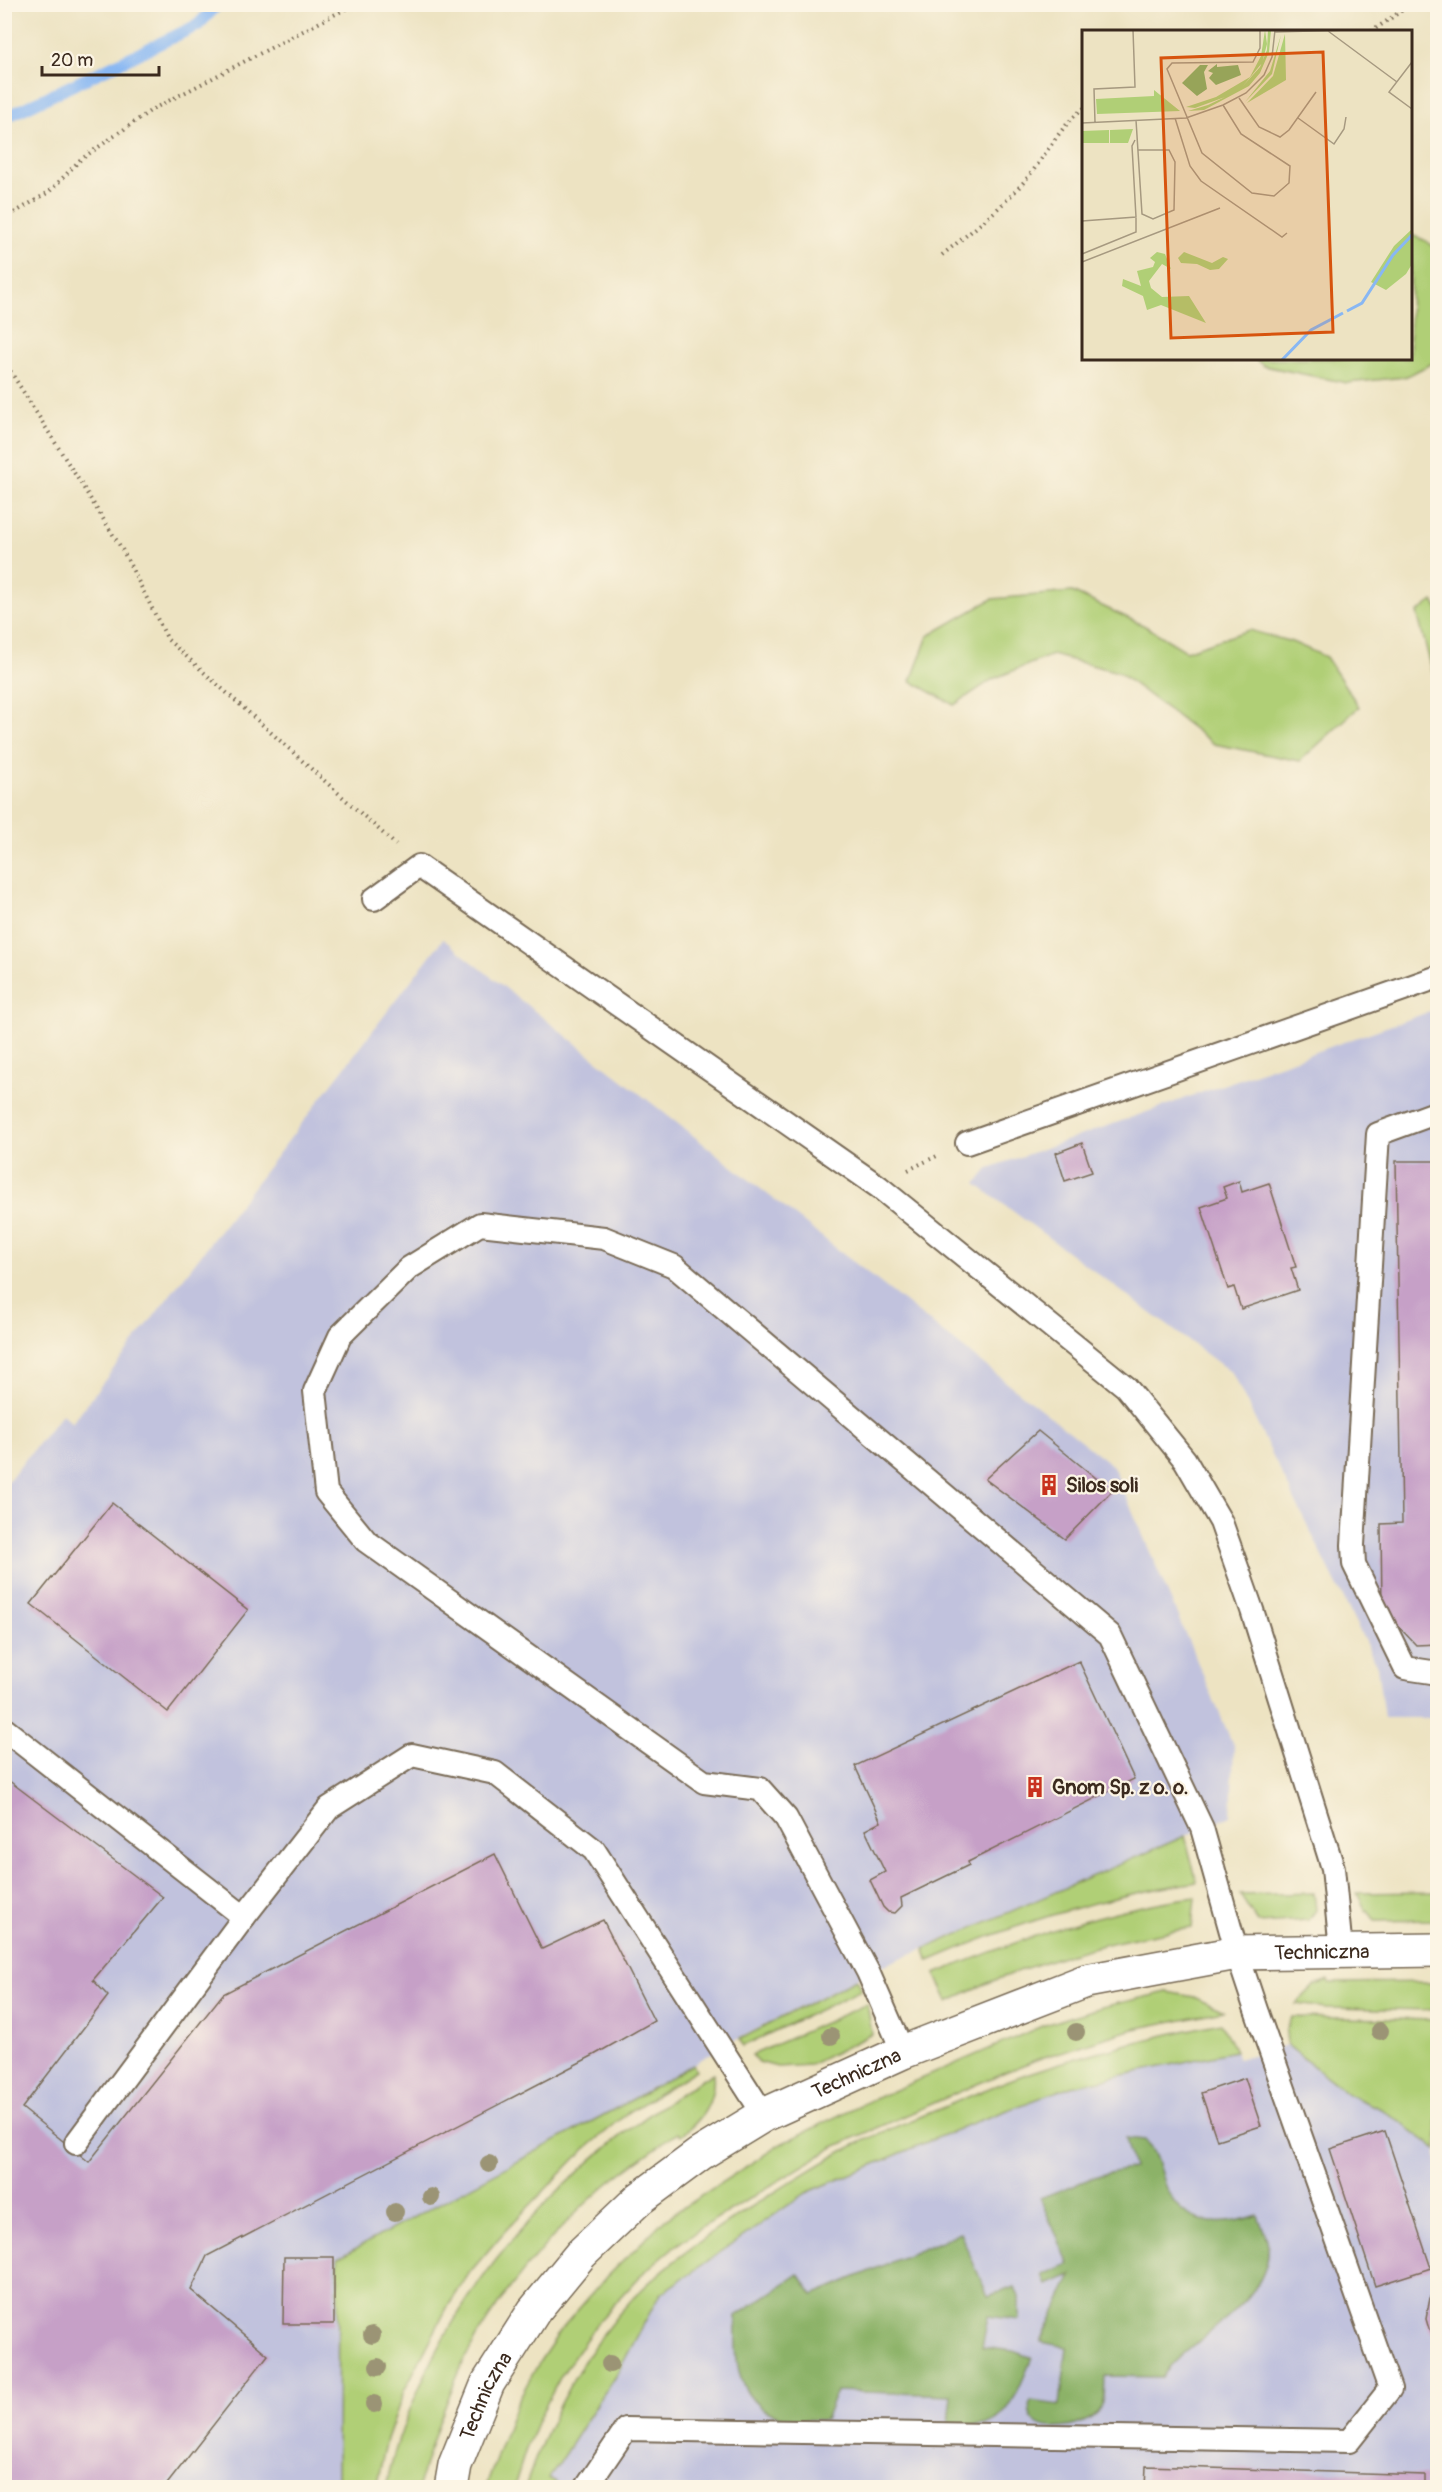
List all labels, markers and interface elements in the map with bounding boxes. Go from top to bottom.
inset map [1082,30,1412,360]
scale bar [42,39,159,77]
text: 20 m [51,49,93,72]
building icon: Silos soli [1037,1473,1061,1497]
place label: Silos soli [1066,1473,1138,1498]
building icon: Gnom Sp. z o. o. [1023,1775,1047,1799]
place label: Gnom Sp. z o. o. [1052,1775,1188,1800]
street label: Techniczna [1274,1939,1370,1965]
street label: Techniczna [808,2042,905,2104]
street label: Techniczna [454,2347,517,2444]

